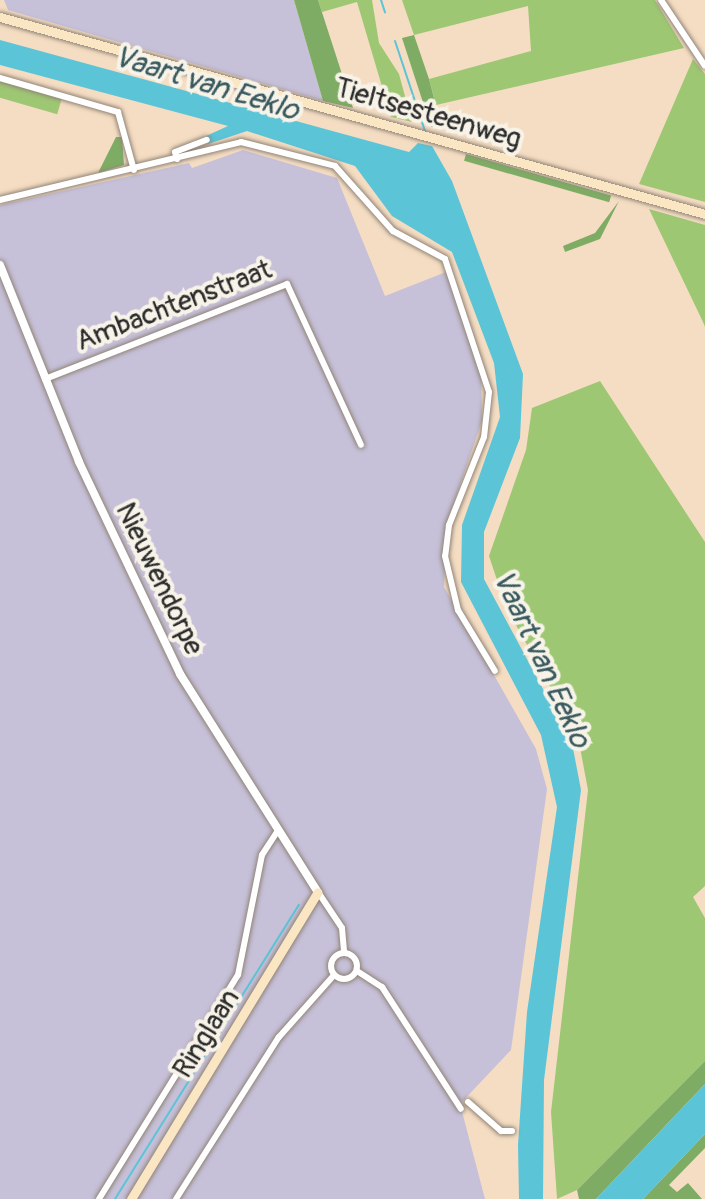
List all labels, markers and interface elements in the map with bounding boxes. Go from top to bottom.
water label: Vaart van Eeklo [109,39,303,129]
street label: Tieltsesteenweg [331,71,525,157]
street label: Ambachtenstraat [71,253,277,359]
street label: Nieuwendorpe [108,497,210,661]
water label: Vaart van Eeklo [484,565,598,753]
street label: Ringlaan [167,983,247,1085]

